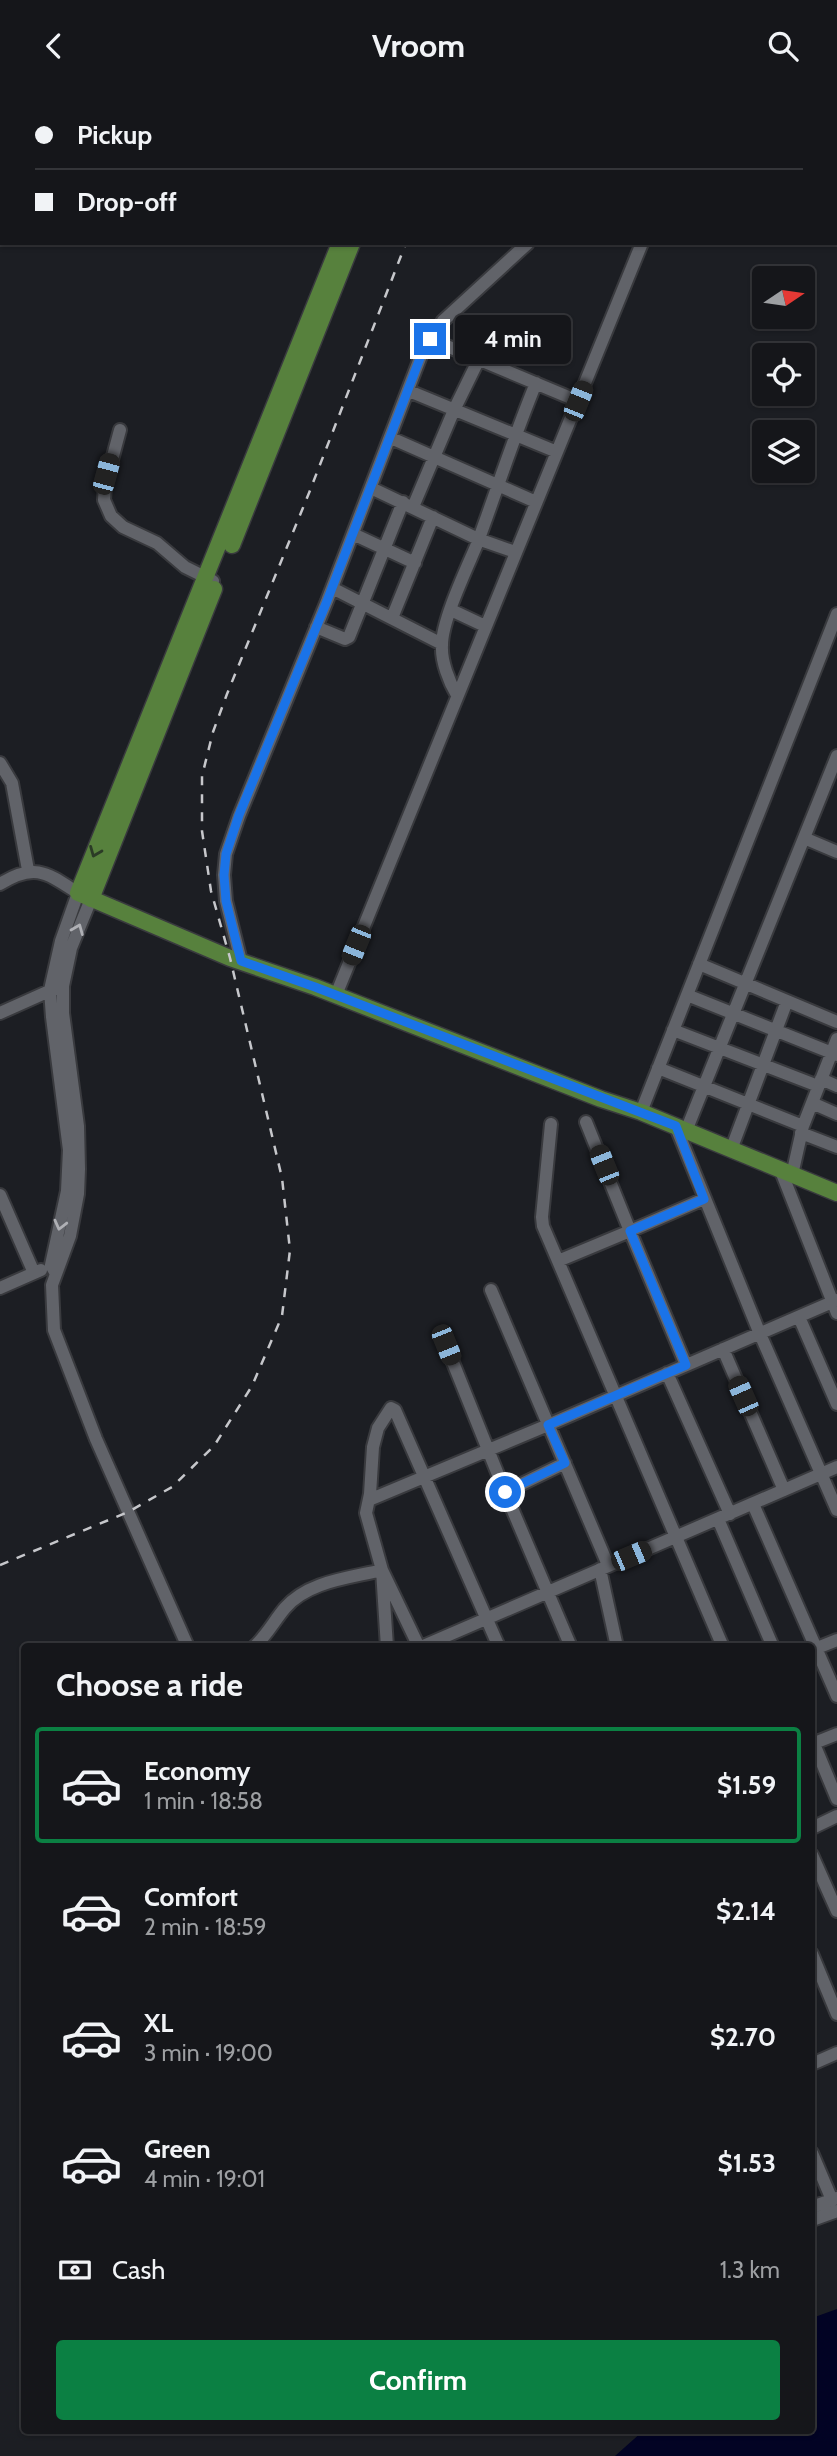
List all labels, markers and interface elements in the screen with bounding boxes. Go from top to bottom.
text: Vroom [372,26,465,65]
icon: back [35,27,73,65]
icon: search [764,27,802,65]
text: Pickup [77,119,152,151]
text: Drop-off [77,186,177,218]
north arrow [752,266,816,329]
map controls [752,266,815,483]
callout: 4 min [454,315,570,363]
route end [414,323,446,355]
text: 4 min [484,325,542,353]
button: locate [752,343,815,406]
car [561,378,596,424]
button: layers [752,420,815,483]
car [91,451,122,497]
one-way arrow [89,845,103,857]
car [339,922,374,968]
one-way arrow [70,924,84,936]
car [587,1142,622,1188]
one-way arrow [54,1219,68,1231]
car [429,1322,464,1368]
car [725,1373,762,1419]
route start [489,1476,521,1508]
car [608,1538,655,1574]
text: Choose a ride [56,1665,243,1704]
icon: car [60,1754,123,1817]
text: Economy [144,1755,250,1787]
text: $1.59 [717,1769,776,1801]
text: 1 min · 18:58 [144,1787,263,1815]
icon: car [60,1880,123,1943]
text: Comfort [144,1881,238,1913]
text: $2.14 [716,1895,776,1927]
text: 2 min · 18:59 [144,1913,267,1941]
icon: car [60,2006,123,2069]
text: XL [144,2007,173,2039]
text: $2.70 [710,2021,776,2053]
text: 3 min · 19:00 [144,2039,273,2067]
icon: car [60,2132,123,2195]
text: Green [144,2133,211,2165]
text: $1.53 [718,2147,776,2179]
text: 4 min · 19:01 [144,2165,265,2193]
icon: cash [56,2251,94,2289]
text: Cash [112,2254,165,2286]
text: 1.3 km [720,2256,780,2284]
button: Confirm [56,2340,780,2420]

